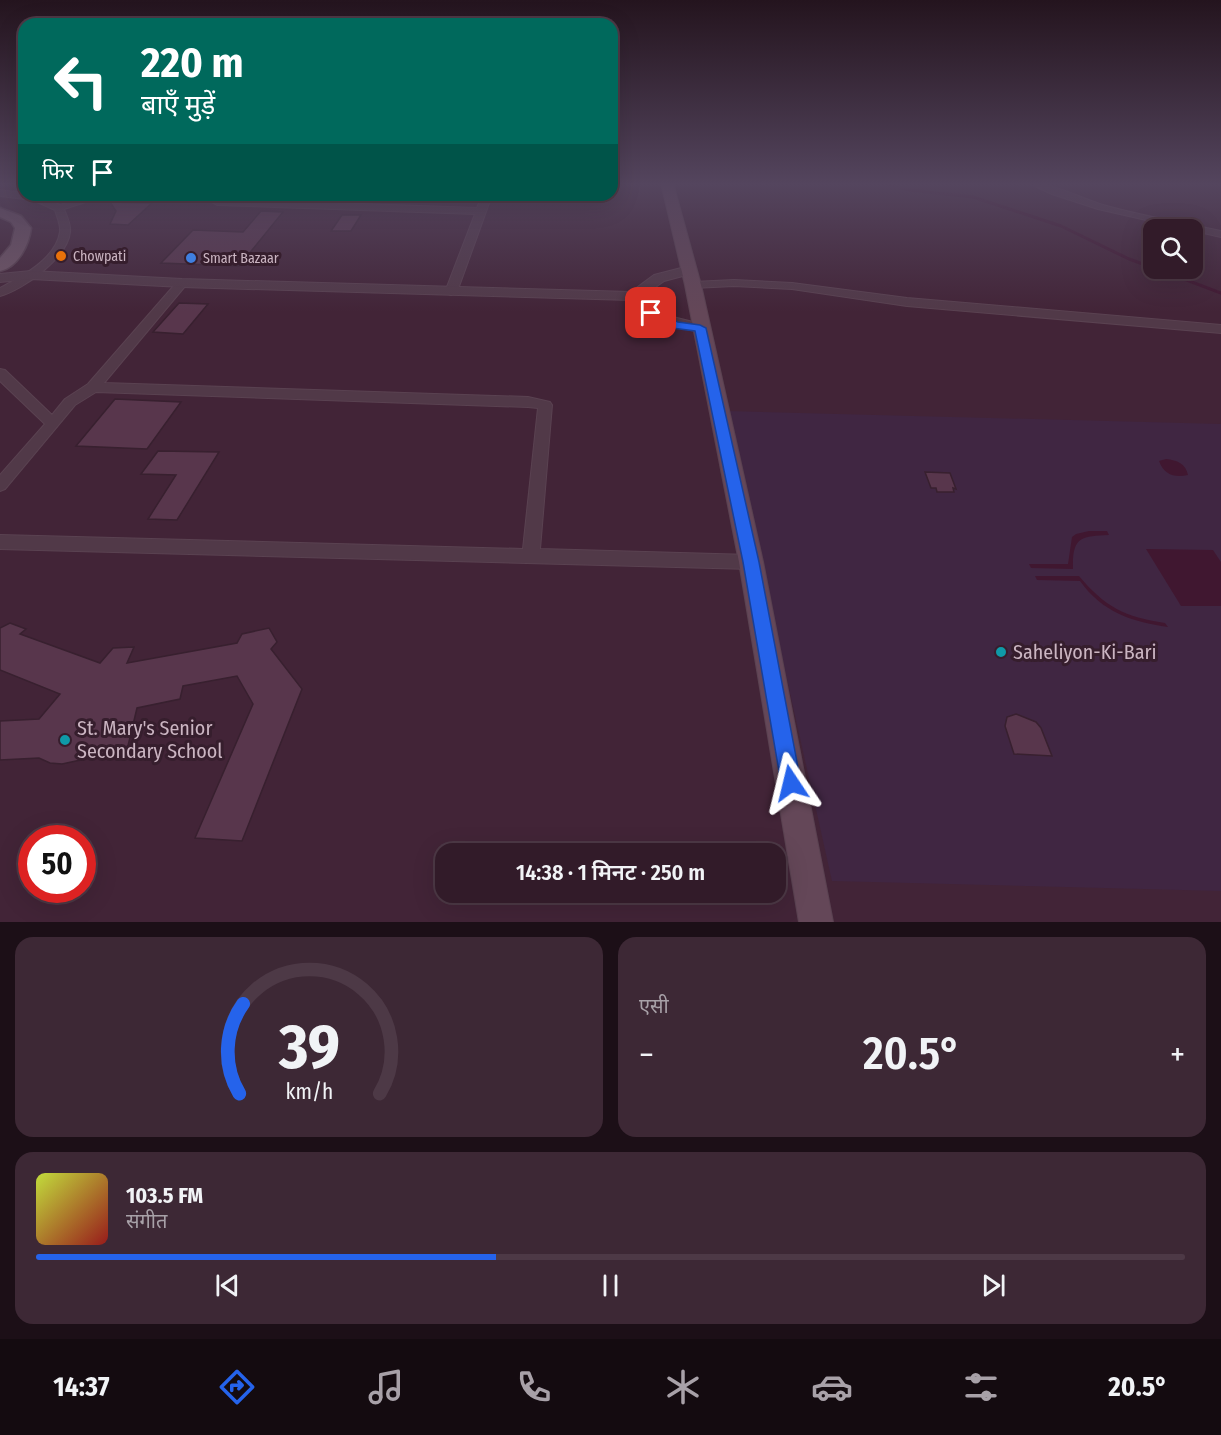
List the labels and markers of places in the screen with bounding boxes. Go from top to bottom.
place label: Chowpati [73,248,126,265]
marker: Chowpati [54,249,68,263]
place label: Smart Bazaar [203,250,279,267]
marker: Smart Bazaar [184,251,198,265]
pin [625,287,676,338]
place label: Saheliyon-Ki-Bari [1013,640,1157,664]
marker: Saheliyon-Ki-Bari [994,645,1008,659]
place label: St. Mary's Senior Secondary School [77,716,223,763]
marker: St. Mary's Senior Secondary School [58,733,72,747]

